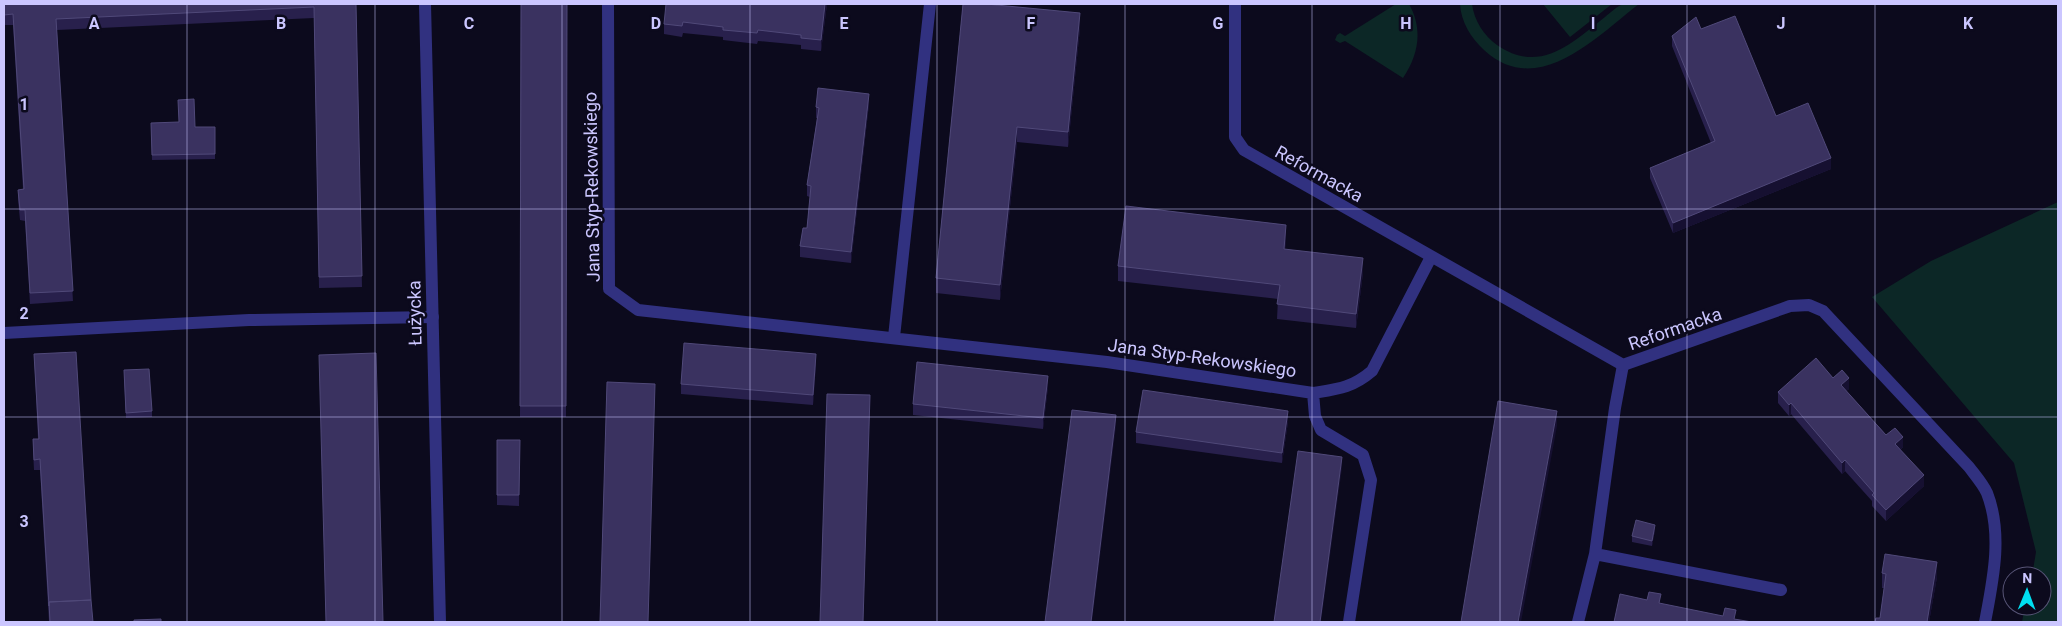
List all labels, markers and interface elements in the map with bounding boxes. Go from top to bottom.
text: A [89,14,100,33]
text: B [276,14,286,33]
text: C [464,14,474,33]
text: D [651,14,661,33]
text: E [840,14,849,33]
text: F [1027,14,1036,33]
text: G [1213,14,1224,33]
text: H [1400,14,1412,33]
text: I [1591,14,1595,33]
text: J [1777,14,1785,33]
text: K [1963,14,1974,33]
street label: Jana Styp-Rekowskiego [579,92,604,282]
text: 1 [19,95,29,114]
street label: Reformacka [1272,141,1367,206]
street label: Łużycka [403,280,426,346]
street label: Reformacka [1625,303,1724,354]
text: 2 [19,304,29,323]
street label: Jana Styp-Rekowskiego [1106,334,1298,381]
text: 3 [19,512,29,531]
north arrow [2002,566,2052,616]
text: N [2022,570,2032,586]

